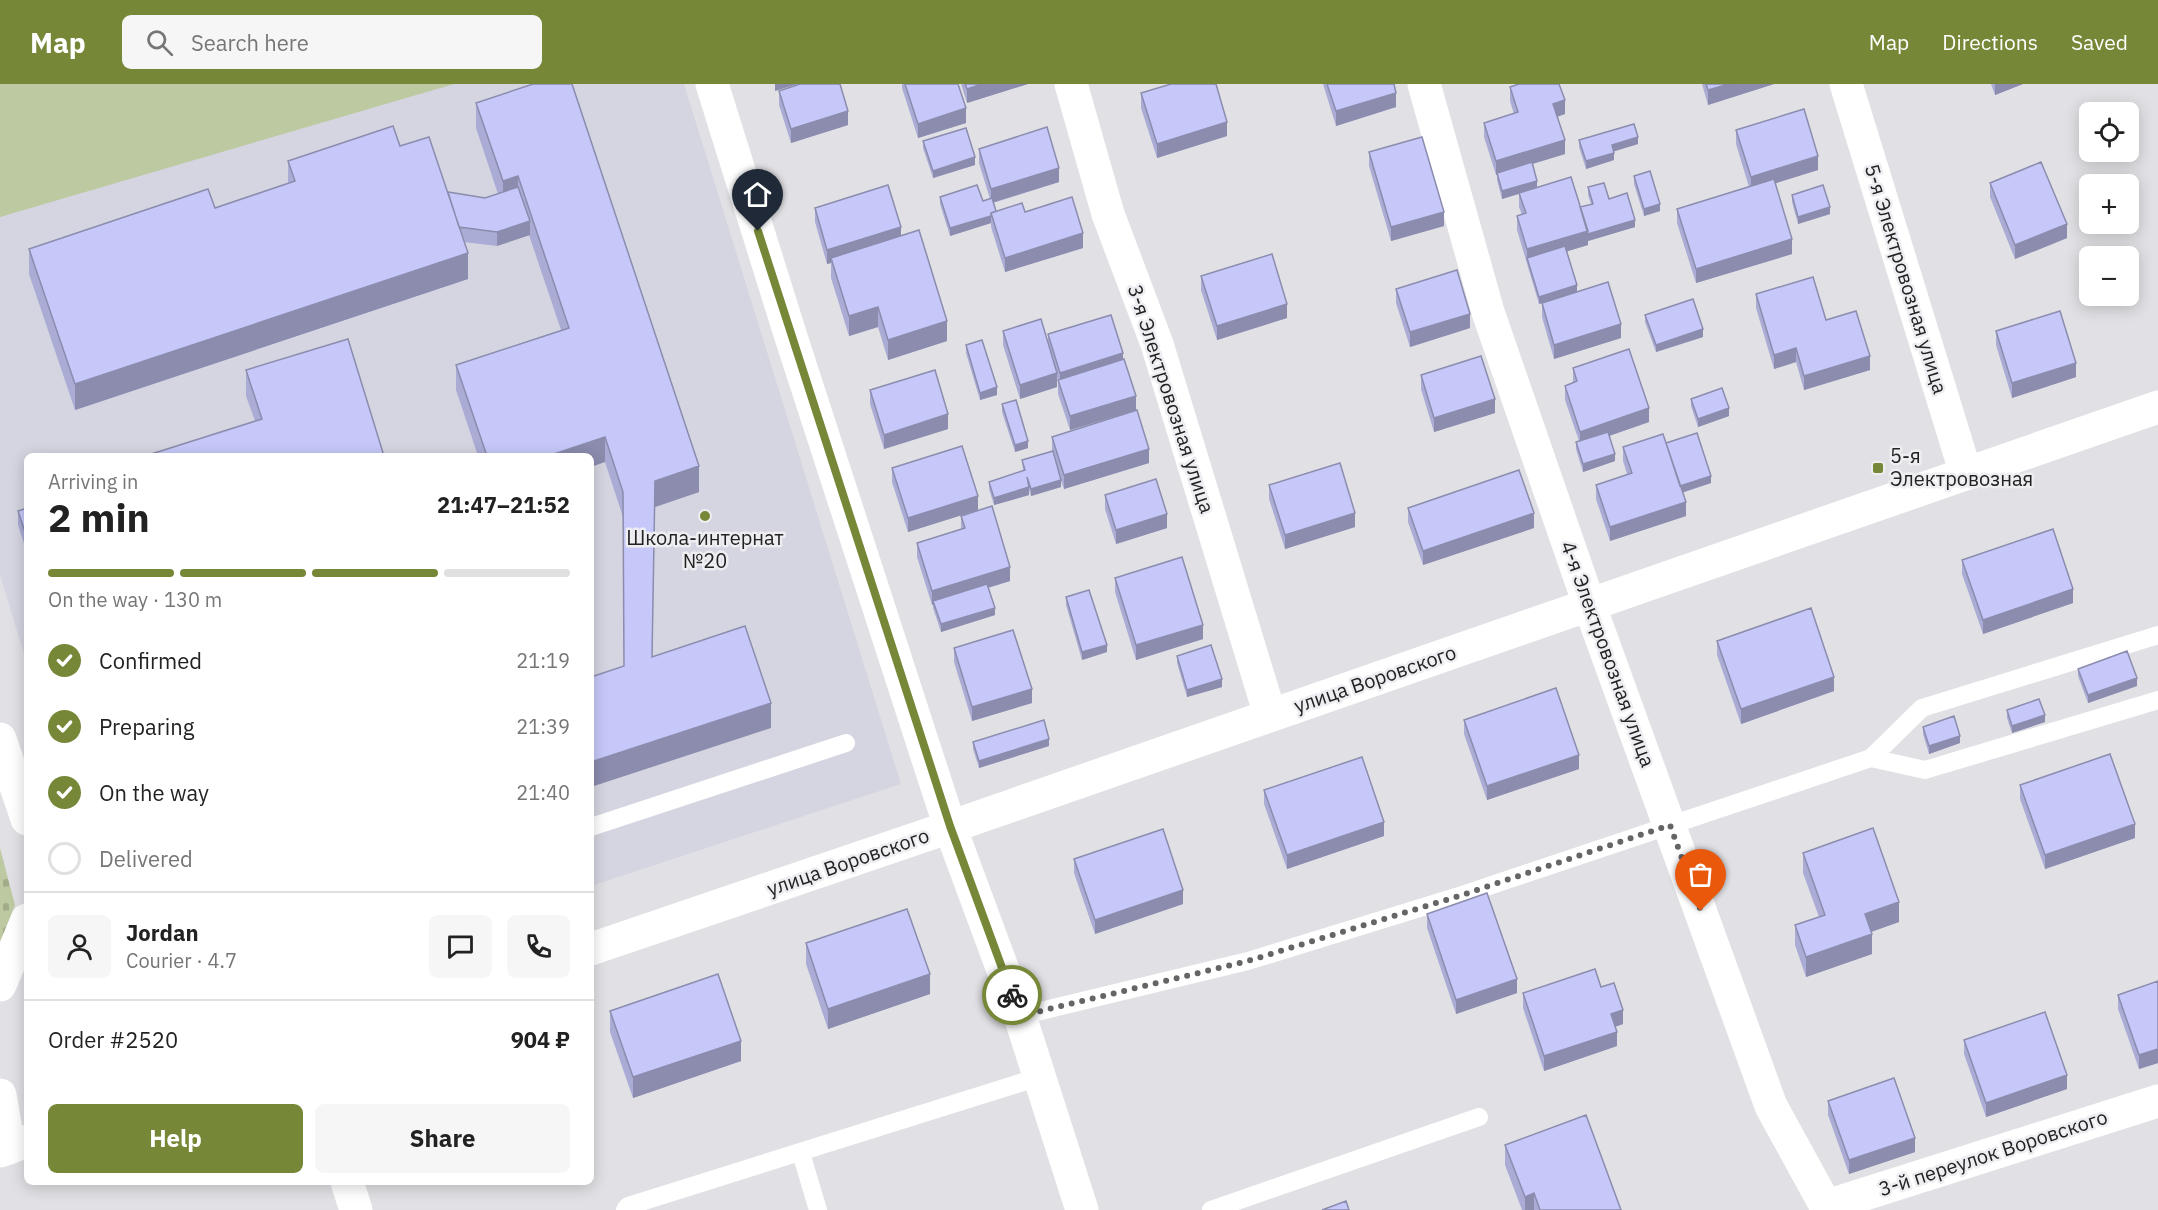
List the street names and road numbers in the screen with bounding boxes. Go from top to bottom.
street label: 5-я Электровозная улица [1859,161,1954,397]
street label: 3-я Электровозная улица [1122,281,1221,517]
street label: 4-я Электровозная улица [1555,537,1662,771]
street label: улица Воровского [1290,638,1460,719]
street label: улица Воровского [763,821,933,902]
street label: 3-й переулок Воровского [1875,1103,2111,1202]

